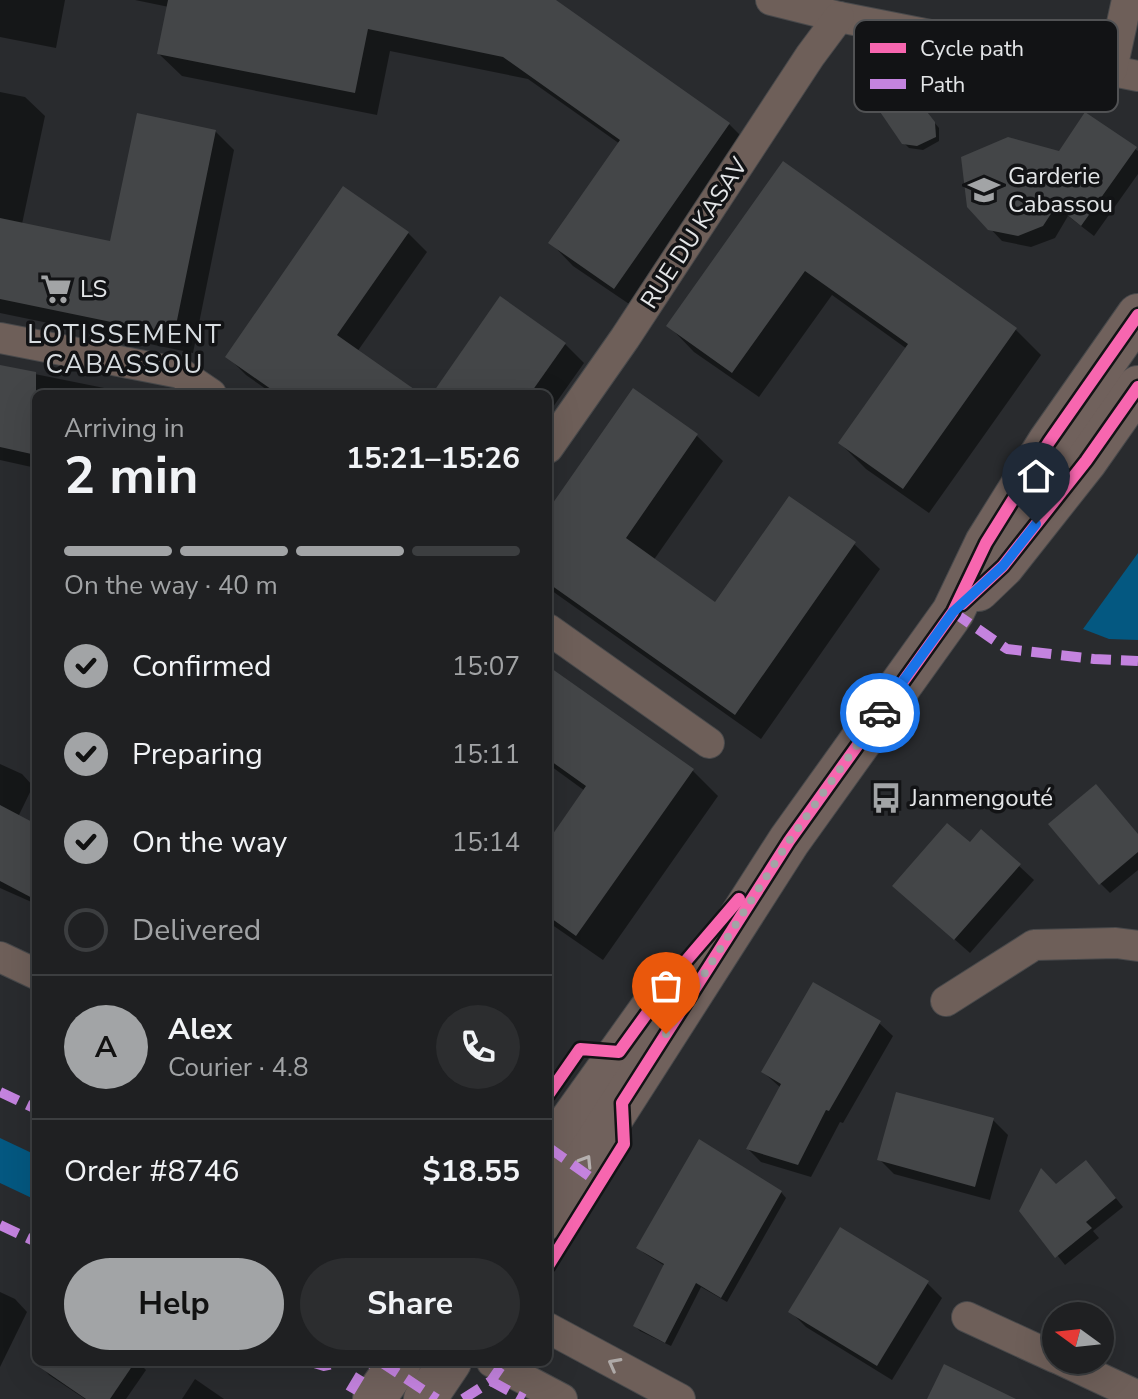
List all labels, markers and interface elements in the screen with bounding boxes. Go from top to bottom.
legend [854,20,1118,112]
text: Cycle path [920,34,1024,64]
text: Path [920,70,965,100]
street label: RUE DU KASAV [633,151,755,315]
place label: Garderie Cabassou [1008,160,1113,220]
school or university icon: Garderie Cabassou [967,173,1001,207]
supermarket icon: LS [39,272,73,306]
place label: LS [80,273,107,305]
district label: LOTISSEMENT CABASSOU [27,317,223,382]
text: Arriving in [64,411,185,446]
text: 15:21–15:26 [346,438,520,479]
text: 2 min [64,440,199,511]
pin [1002,442,1070,524]
icon: home [1014,454,1058,498]
text: On the way · 40 m [64,568,278,603]
icon: check [64,644,108,688]
text: Confirmed [132,646,272,687]
text: 15:07 [452,649,520,684]
courier [840,673,920,753]
icon: car [858,691,902,735]
icon: check [64,732,108,776]
text: Preparing [132,734,263,775]
text: 15:11 [452,737,520,772]
bus stop icon: Janmengouté [869,781,903,815]
place label: Janmengouté [909,782,1053,814]
icon: check [64,820,108,864]
text: On the way [132,822,287,863]
text: 15:14 [452,825,520,860]
text: Delivered [132,910,261,951]
pin [632,952,700,1034]
icon: bag [644,964,688,1008]
button: phone [436,1005,520,1089]
text: Alex [168,1009,232,1050]
text: A [95,1027,117,1068]
text: Courier · 4.8 [168,1050,309,1085]
text: Order #8746 [64,1151,239,1192]
text: $18.55 [423,1151,520,1192]
one-way arrow [576,1155,591,1169]
button: Help [64,1258,284,1350]
button: Share [300,1258,520,1350]
north arrow [1042,1302,1114,1374]
map controls [1042,1302,1114,1374]
one-way arrow [608,1358,623,1373]

